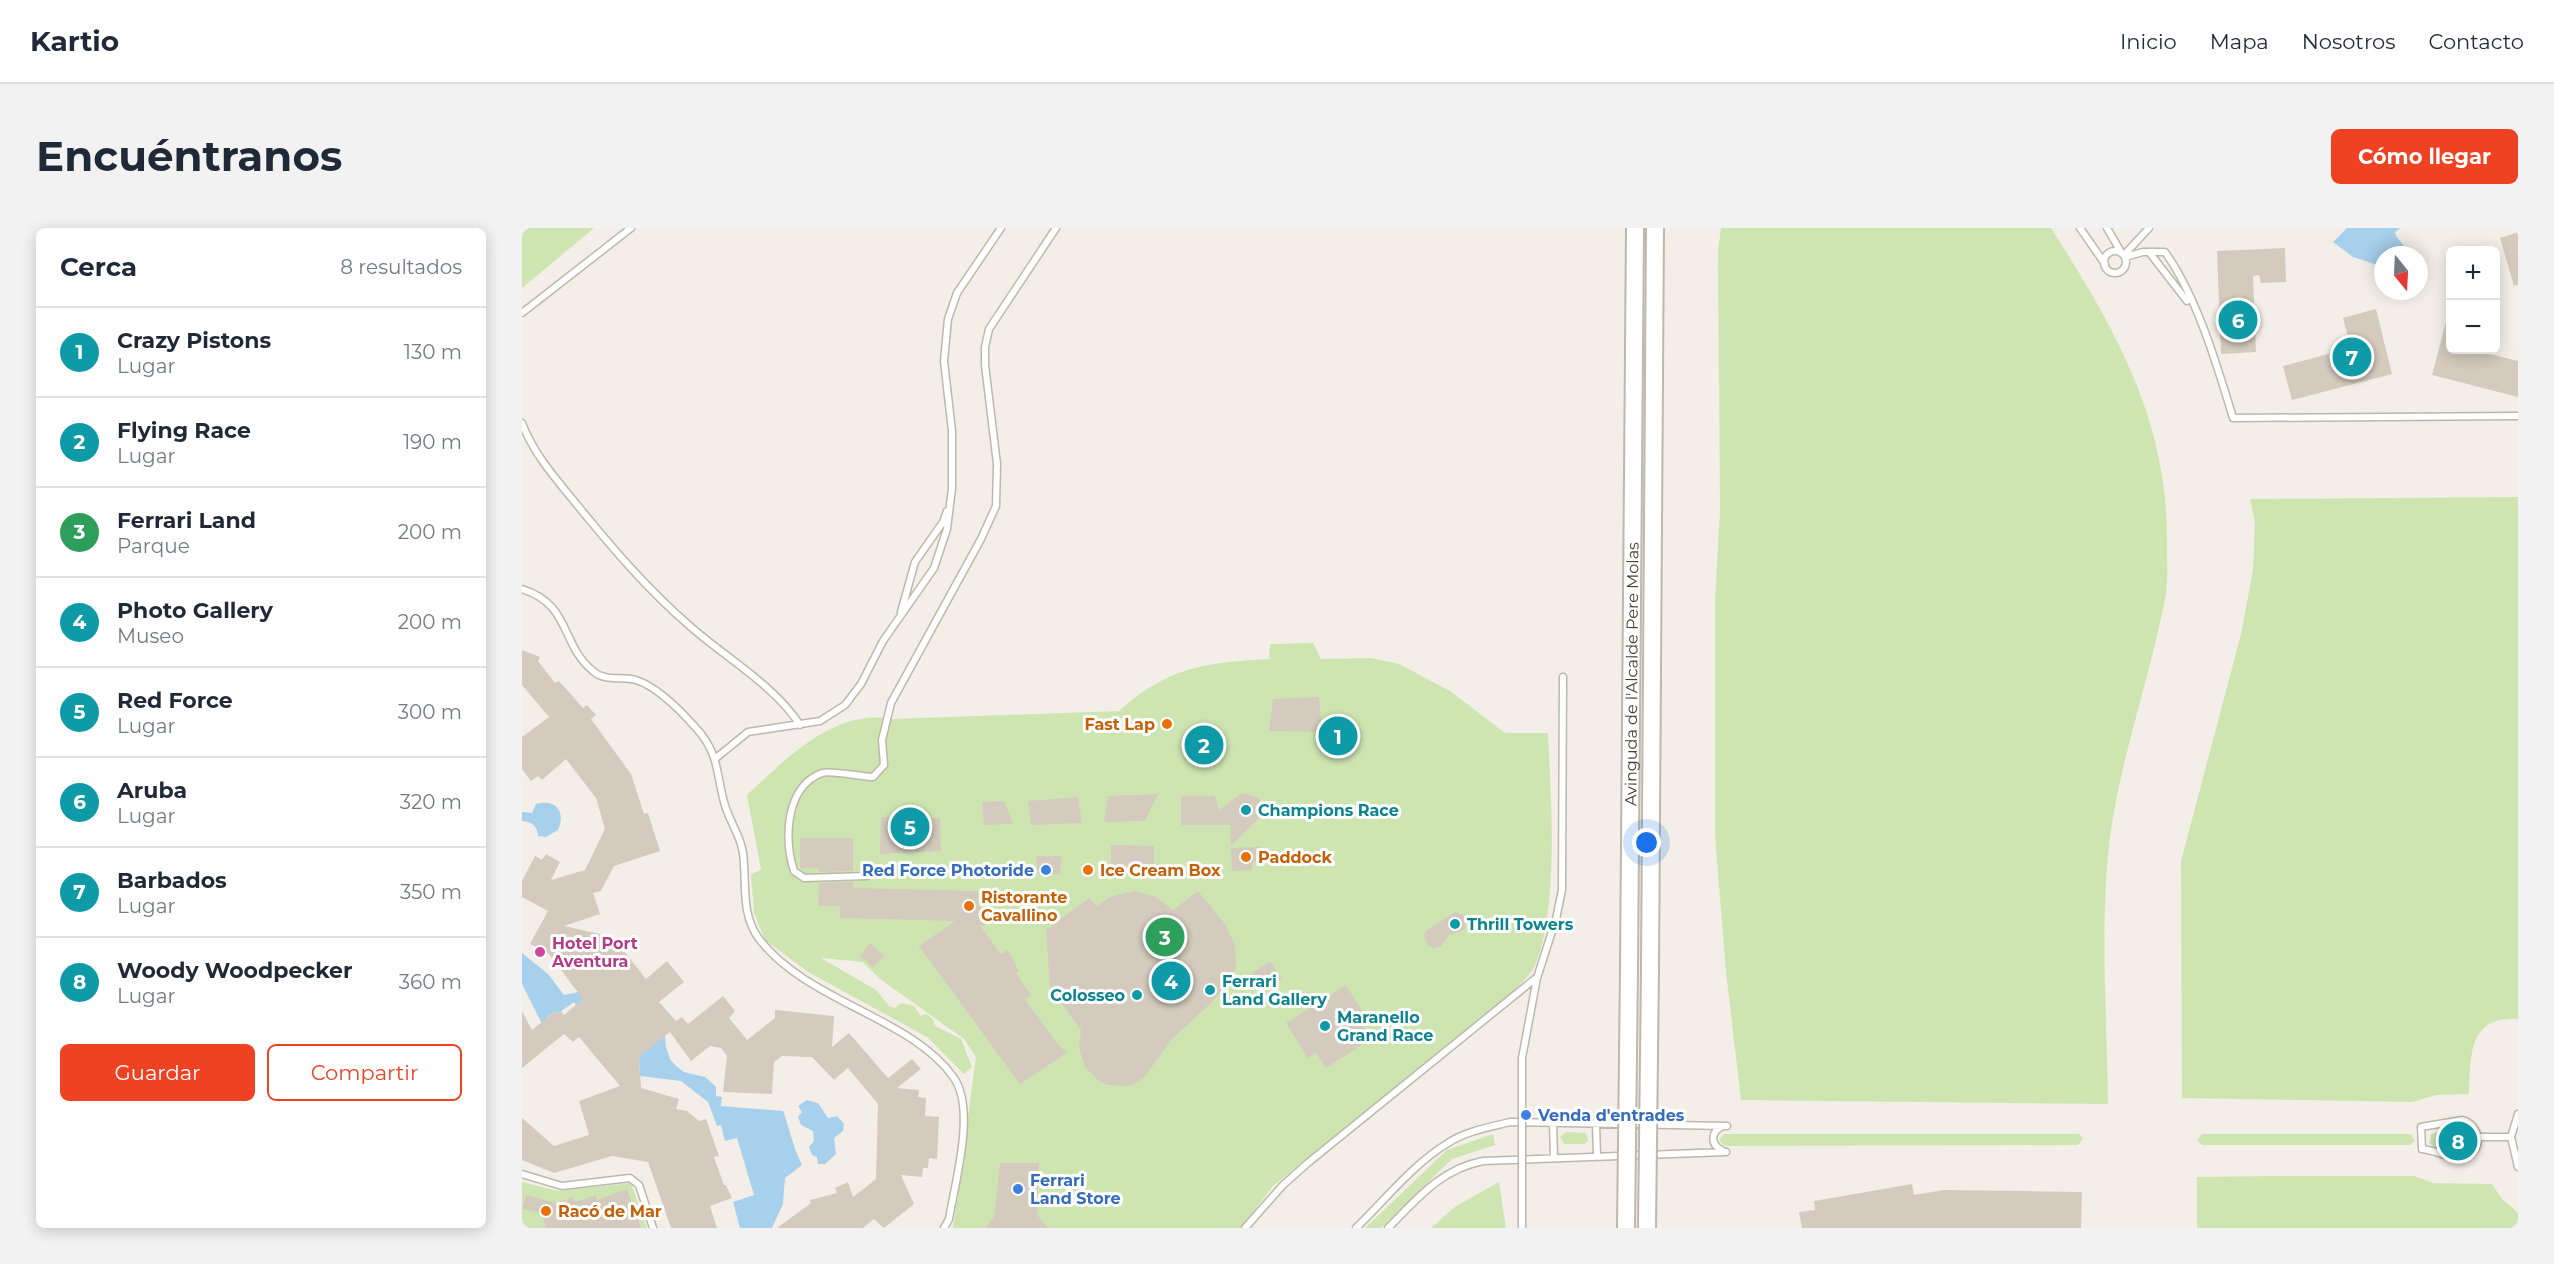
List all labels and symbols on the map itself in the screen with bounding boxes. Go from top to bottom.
north arrow [2374,246,2428,300]
pin: 6 [2218,298,2258,343]
pin: 7 [2332,334,2372,380]
street label: Avinguda de l'Alcalde Pere Molas [1621,542,1642,806]
pin: 1 [1318,714,1358,758]
place label: Fast Lap [1085,715,1155,734]
marker: Fast Lap [1160,717,1174,731]
pin: 2 [1184,722,1224,768]
place label: Champions Race [1258,801,1399,820]
marker: Champions Race [1239,803,1253,817]
pin: 5 [890,804,930,850]
your location [1632,828,1661,857]
place label: Paddock [1258,848,1332,867]
marker: Paddock [1239,850,1253,864]
place label: Red Force Photoride [862,861,1034,880]
place label: Ice Cream Box [1100,861,1221,880]
marker: Red Force Photoride [1039,863,1053,877]
marker: Ice Cream Box [1081,863,1095,877]
place label: Ristorante Cavallino [981,888,1067,925]
marker: Ristorante Cavallino [962,899,976,913]
pin: 3 [1146,914,1184,960]
place label: Thrill Towers [1467,915,1574,934]
marker: Thrill Towers [1448,917,1462,931]
place label: Hotel Port Aventura [551,934,638,971]
marker: Hotel Port Aventura [533,945,547,959]
pin: 4 [1152,958,1190,1004]
place label: Ferrari Land Gallery [1222,972,1327,1009]
marker: Ferrari Land Gallery [1203,983,1217,997]
place label: Colosseo [1050,986,1125,1005]
marker: Colosseo [1130,988,1144,1002]
place label: Maranello Grand Race [1337,1008,1433,1045]
marker: Maranello Grand Race [1318,1019,1332,1033]
place label: Venda d'entrades [1537,1106,1685,1125]
marker: Venda d'entrades [1519,1108,1533,1122]
pin: 8 [2438,1118,2478,1164]
place label: Ferrari Land Store [1030,1171,1121,1208]
marker: Ferrari Land Store [1011,1182,1025,1196]
place label: Racó de Mar [558,1202,662,1221]
marker: Racó de Mar [539,1204,553,1218]

